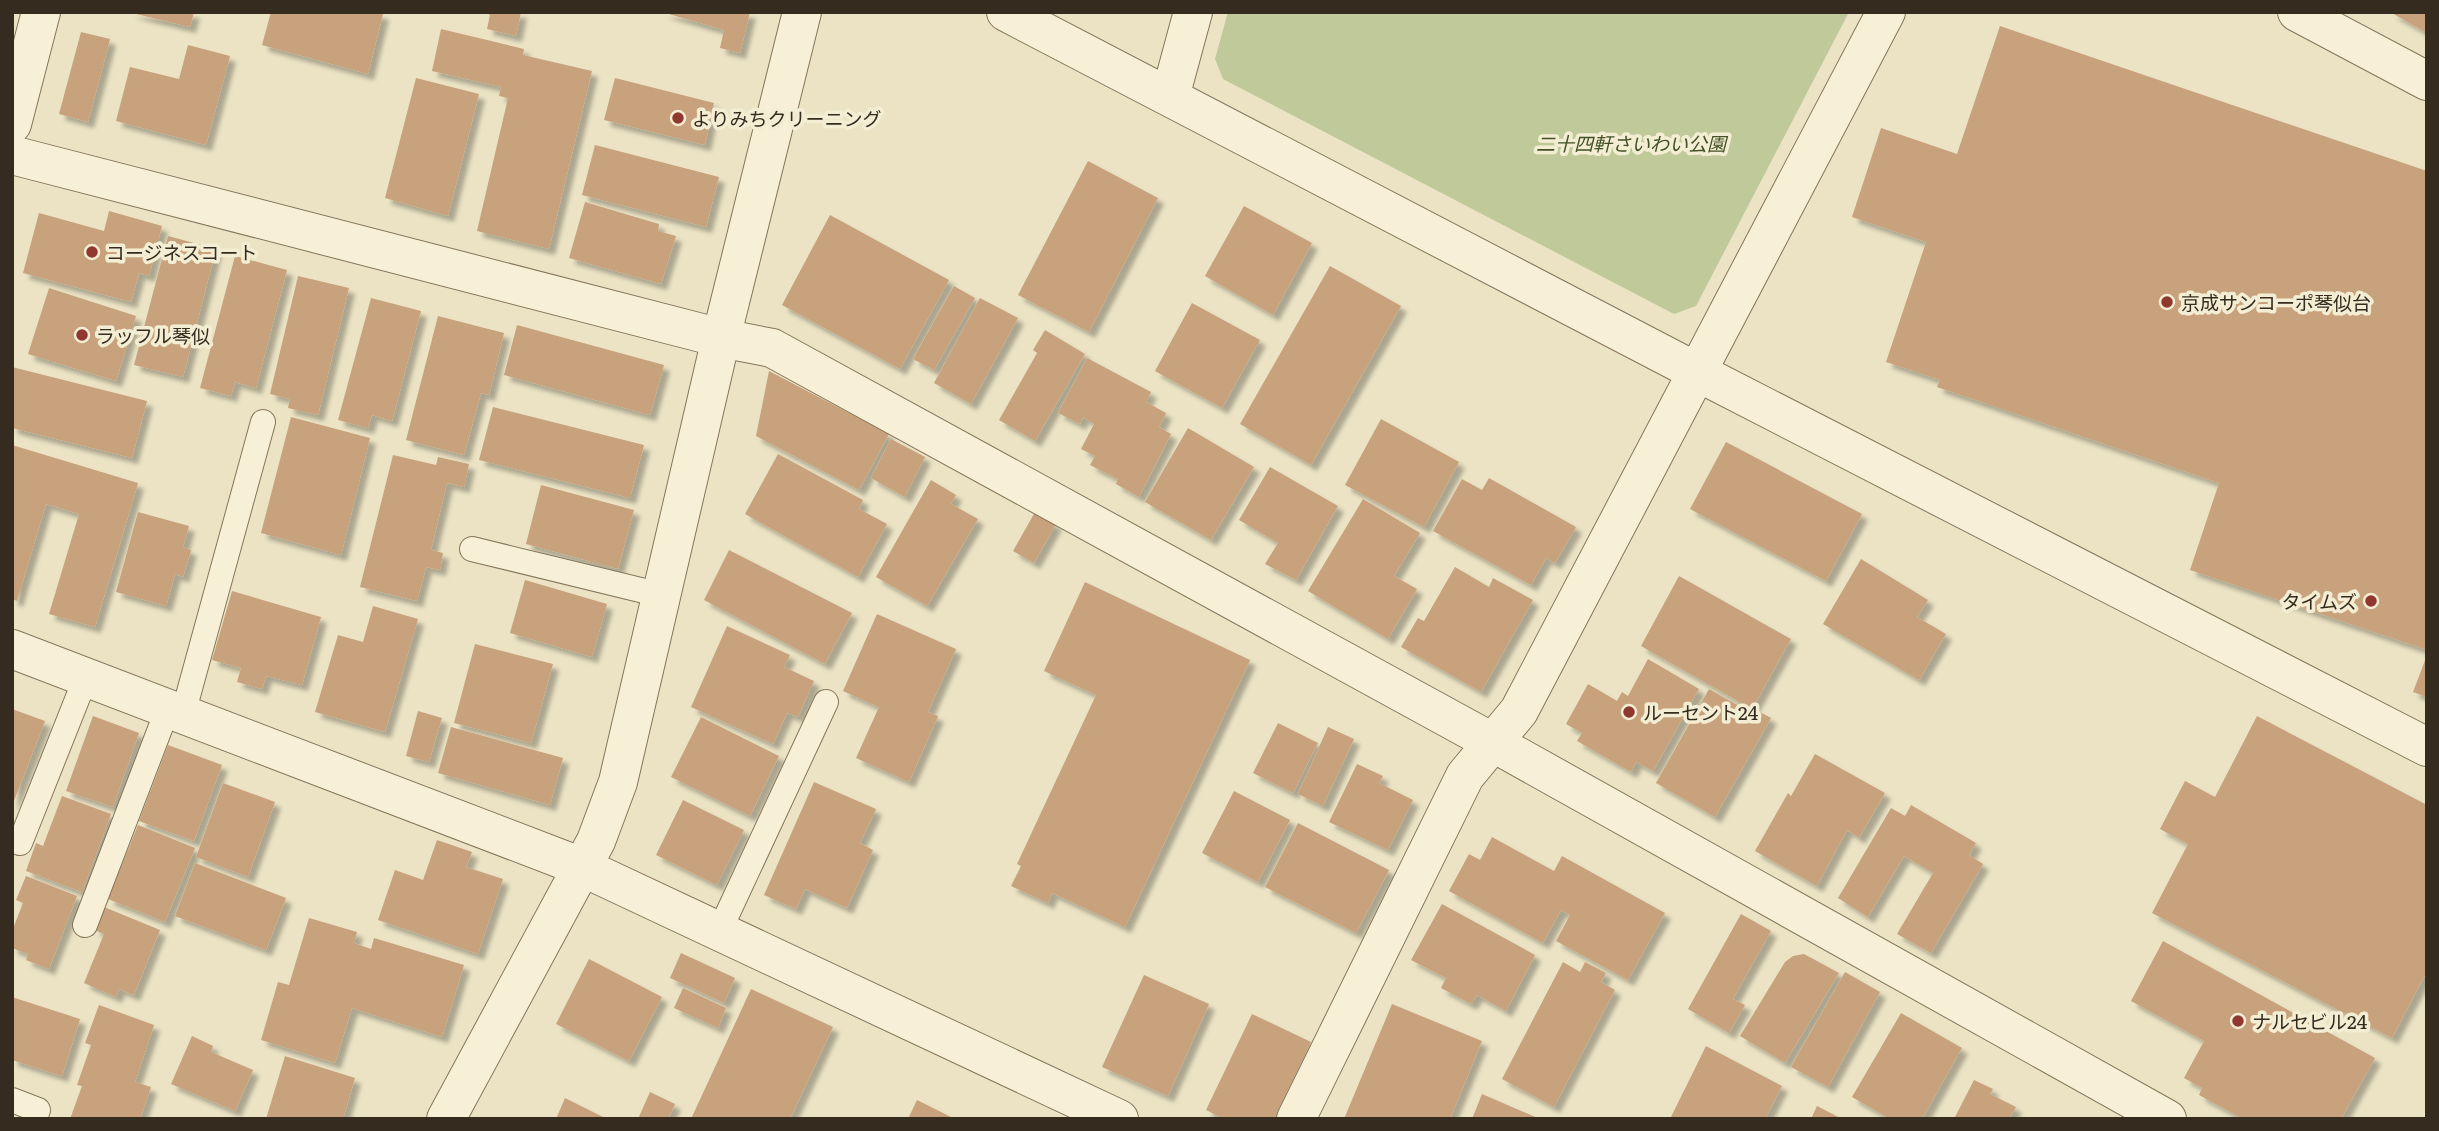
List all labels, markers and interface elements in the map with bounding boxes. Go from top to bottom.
place label: よりみちクリーニング [692,104,882,132]
marker: よりみちクリーニング [670,110,686,126]
park label: 二十四軒さいわい公園 [1536,129,1729,157]
place label: コージネスコート [106,238,258,266]
marker: コージネスコート [84,244,100,260]
place label: 京成サンコーポ琴似台 [2181,288,2371,316]
marker: 京成サンコーポ琴似台 [2159,294,2175,310]
place label: ラッフル琴似 [96,321,210,349]
marker: ラッフル琴似 [74,327,90,343]
place label: タイムズ [2281,587,2357,615]
marker: タイムズ [2363,593,2379,609]
place label: ルーセント24 [1643,698,1759,726]
marker: ルーセント24 [1621,704,1637,720]
place label: ナルセビル24 [2252,1007,2368,1035]
marker: ナルセビル24 [2230,1013,2246,1029]

